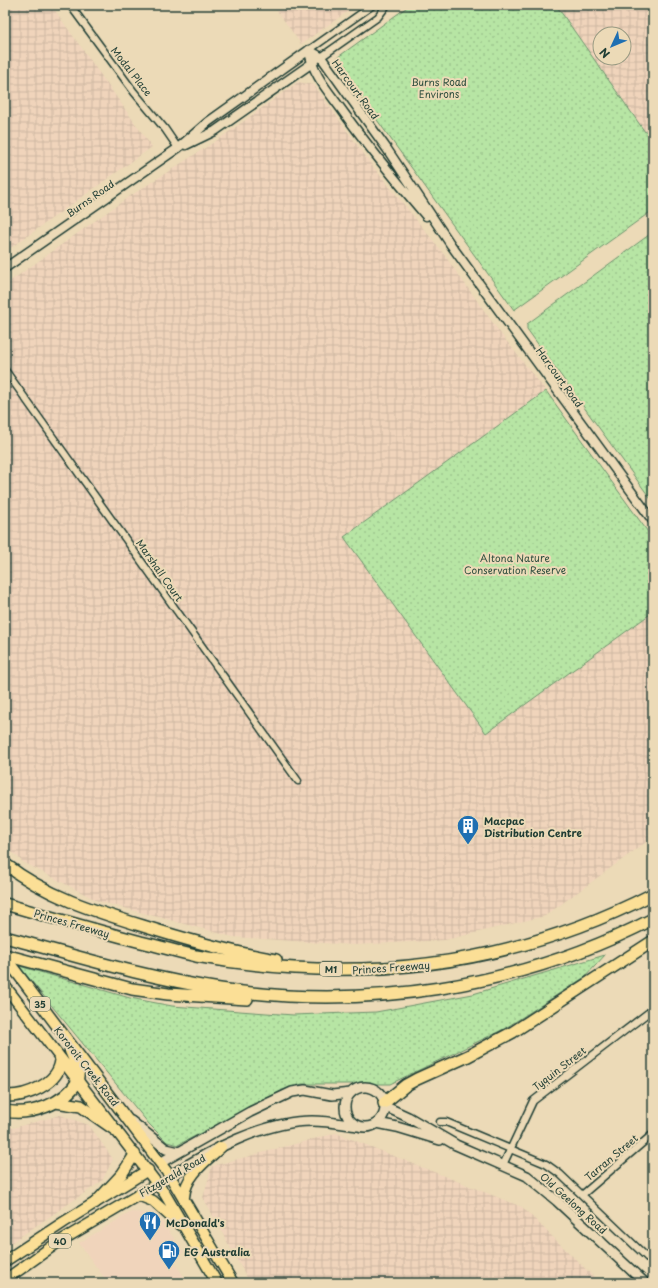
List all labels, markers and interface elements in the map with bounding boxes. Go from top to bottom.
north arrow [592,26,632,66]
street label: Modal Place [108,43,156,99]
text: N [595,44,614,62]
street label: Harcourt Road [329,56,383,122]
park label: Burns Road Environs [411,74,467,101]
street label: Burns Road [63,176,117,220]
street label: Harcourt Road [533,344,587,410]
street label: Marshall Court [133,536,187,604]
park label: Altona Nature Conservation Reserve [464,550,566,577]
building icon: Macpac Distribution Centre [455,813,481,846]
place label: Macpac Distribution Centre [484,813,583,840]
street label: Princes Freeway [32,905,112,942]
street label: Princes Freeway [352,957,430,978]
road number: M1 [320,962,342,976]
road number: 35 [30,997,50,1011]
street label: Kororoit Creek Road [51,1023,123,1109]
street label: Tyquin Street [529,1042,589,1094]
street label: Tarran Street [581,1130,641,1184]
street label: Fitzgerald Road [136,1150,208,1200]
street label: Old Geelong Road [537,1169,611,1237]
restaurant icon: McDonald's [137,1209,163,1242]
place label: McDonald's [166,1215,225,1230]
road number: 40 [49,1234,71,1248]
fuel station icon: EG Australia [156,1238,182,1271]
place label: EG Australia [184,1244,251,1259]

